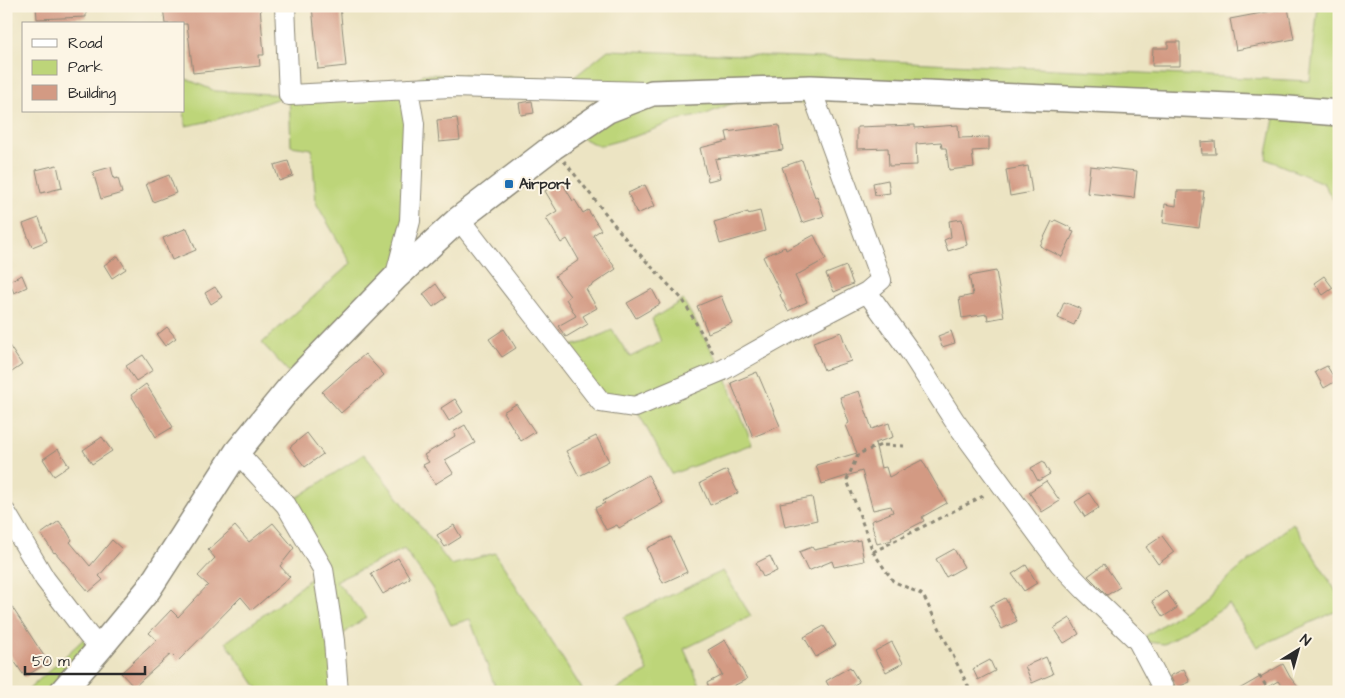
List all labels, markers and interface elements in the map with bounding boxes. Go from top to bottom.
legend [22,22,185,112]
text: Road [68,33,103,54]
text: Park [68,57,103,78]
text: Building [68,83,116,105]
place label: Airport [519,174,571,195]
marker: Airport [503,178,515,190]
north arrow [1272,626,1322,676]
text: N [1296,630,1315,651]
scale bar [25,643,145,675]
text: 50 m [32,651,70,672]

